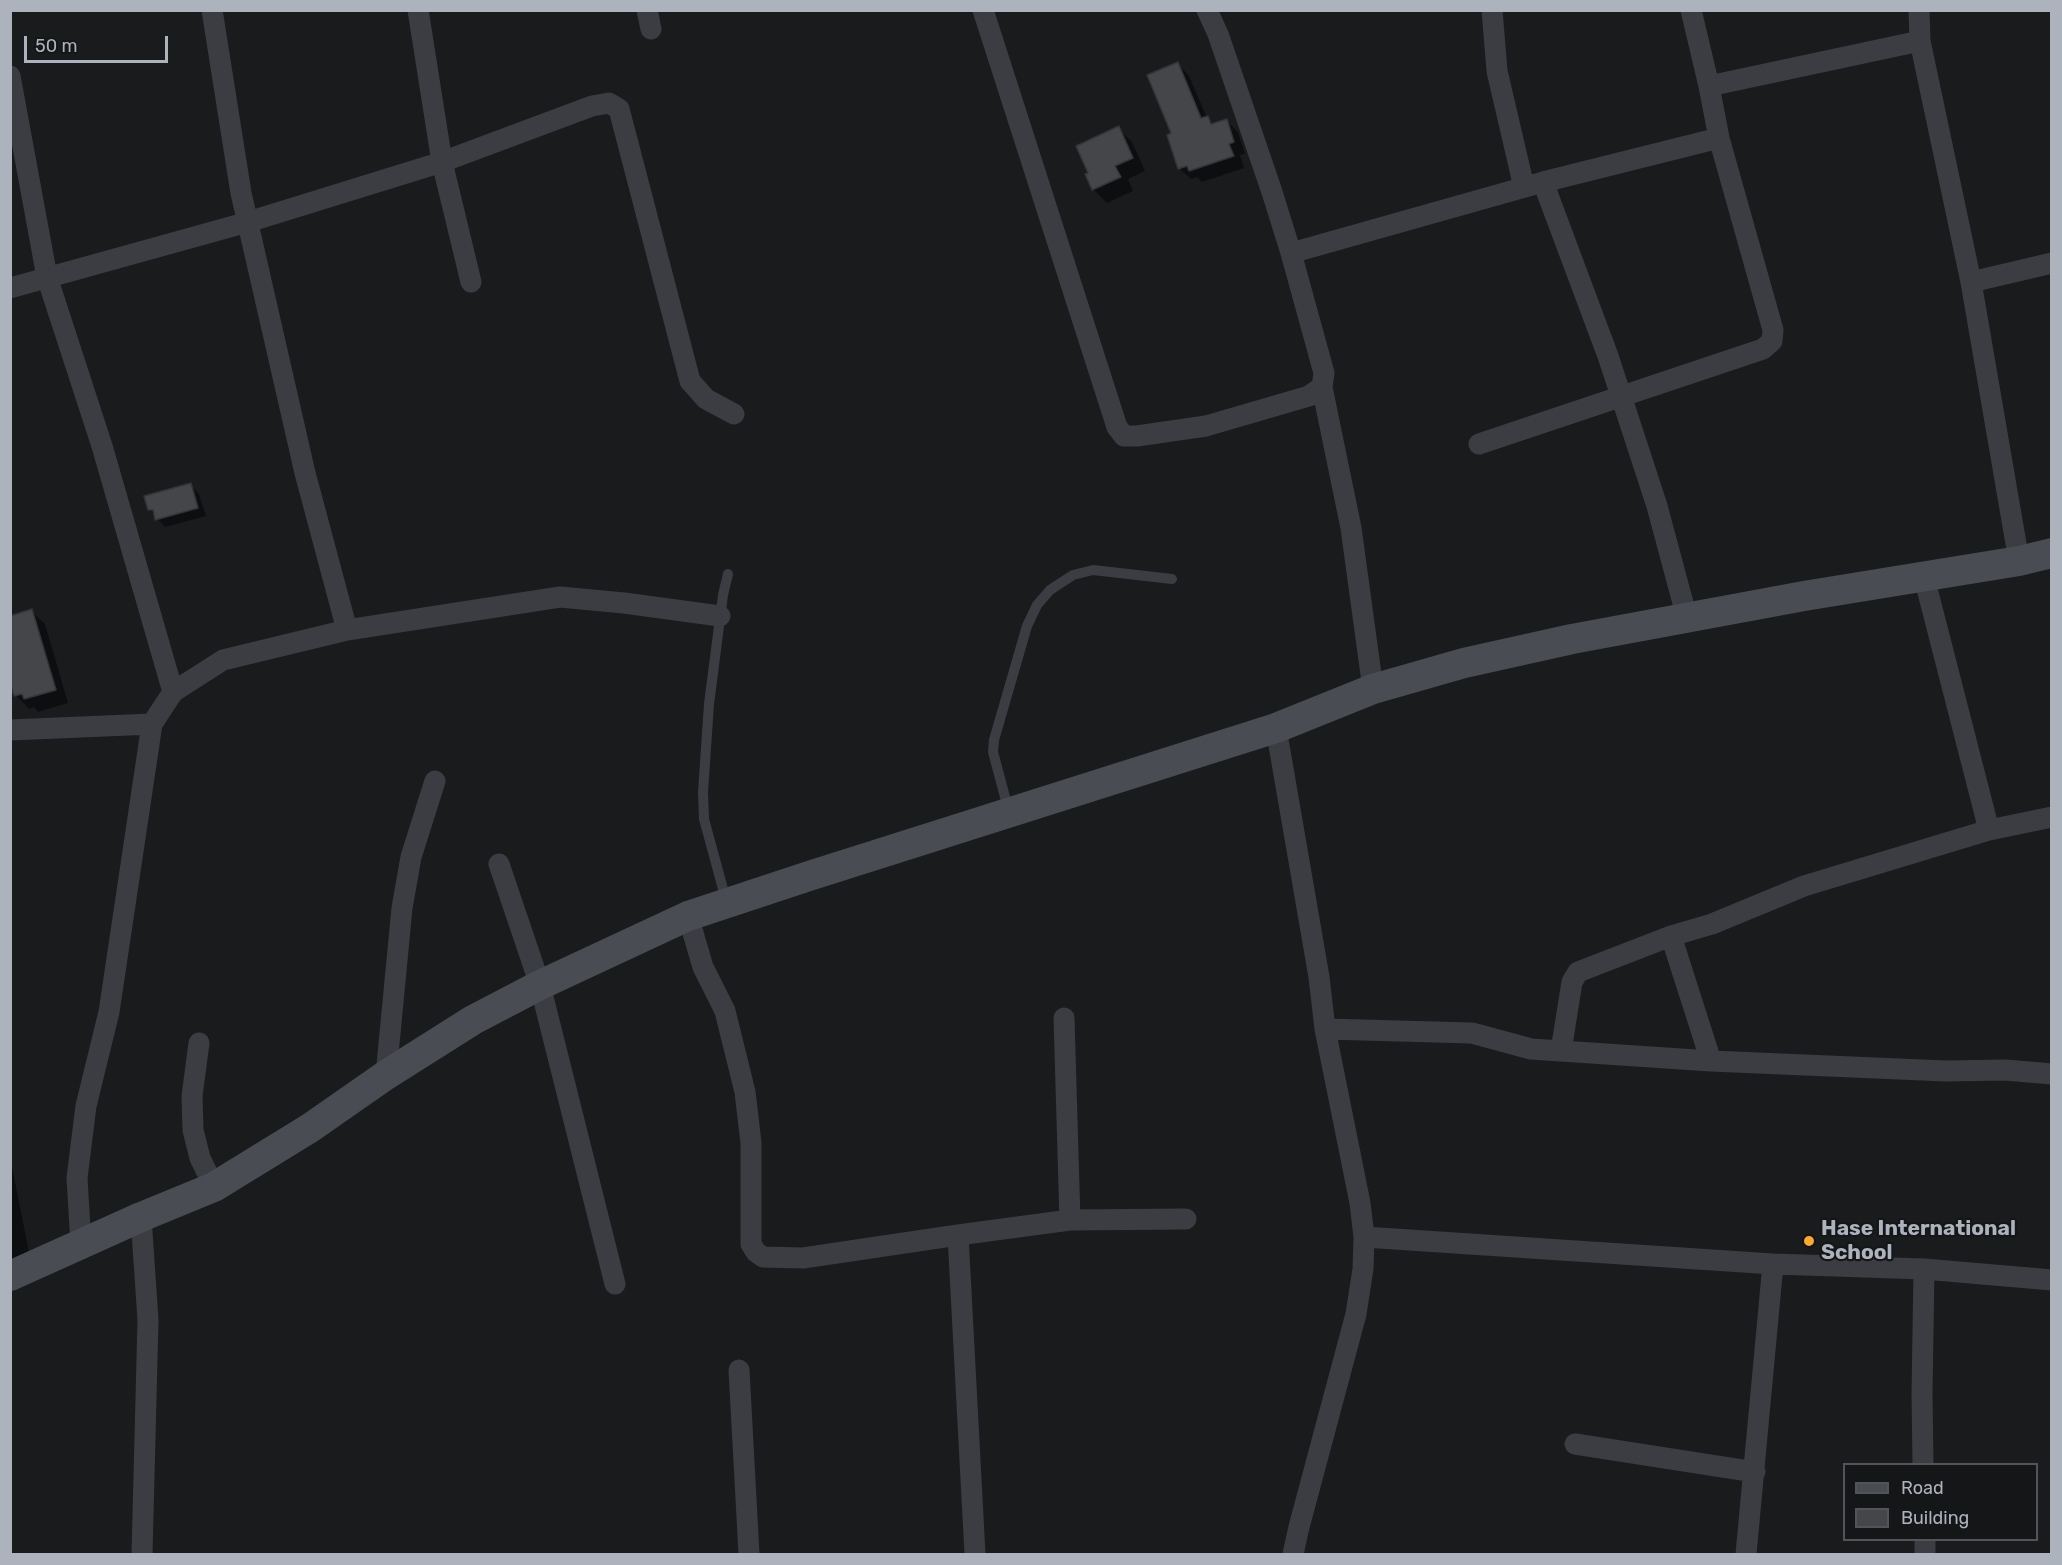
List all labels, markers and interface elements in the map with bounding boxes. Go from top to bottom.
scale bar [27,24,171,62]
text: 50 m [35,35,78,57]
place label: Hase International School [1821,1216,2016,1266]
marker: Hase International School [1802,1234,1816,1248]
legend [1843,1463,2038,1541]
text: Road [1901,1477,1944,1499]
text: Building [1901,1507,1969,1529]

